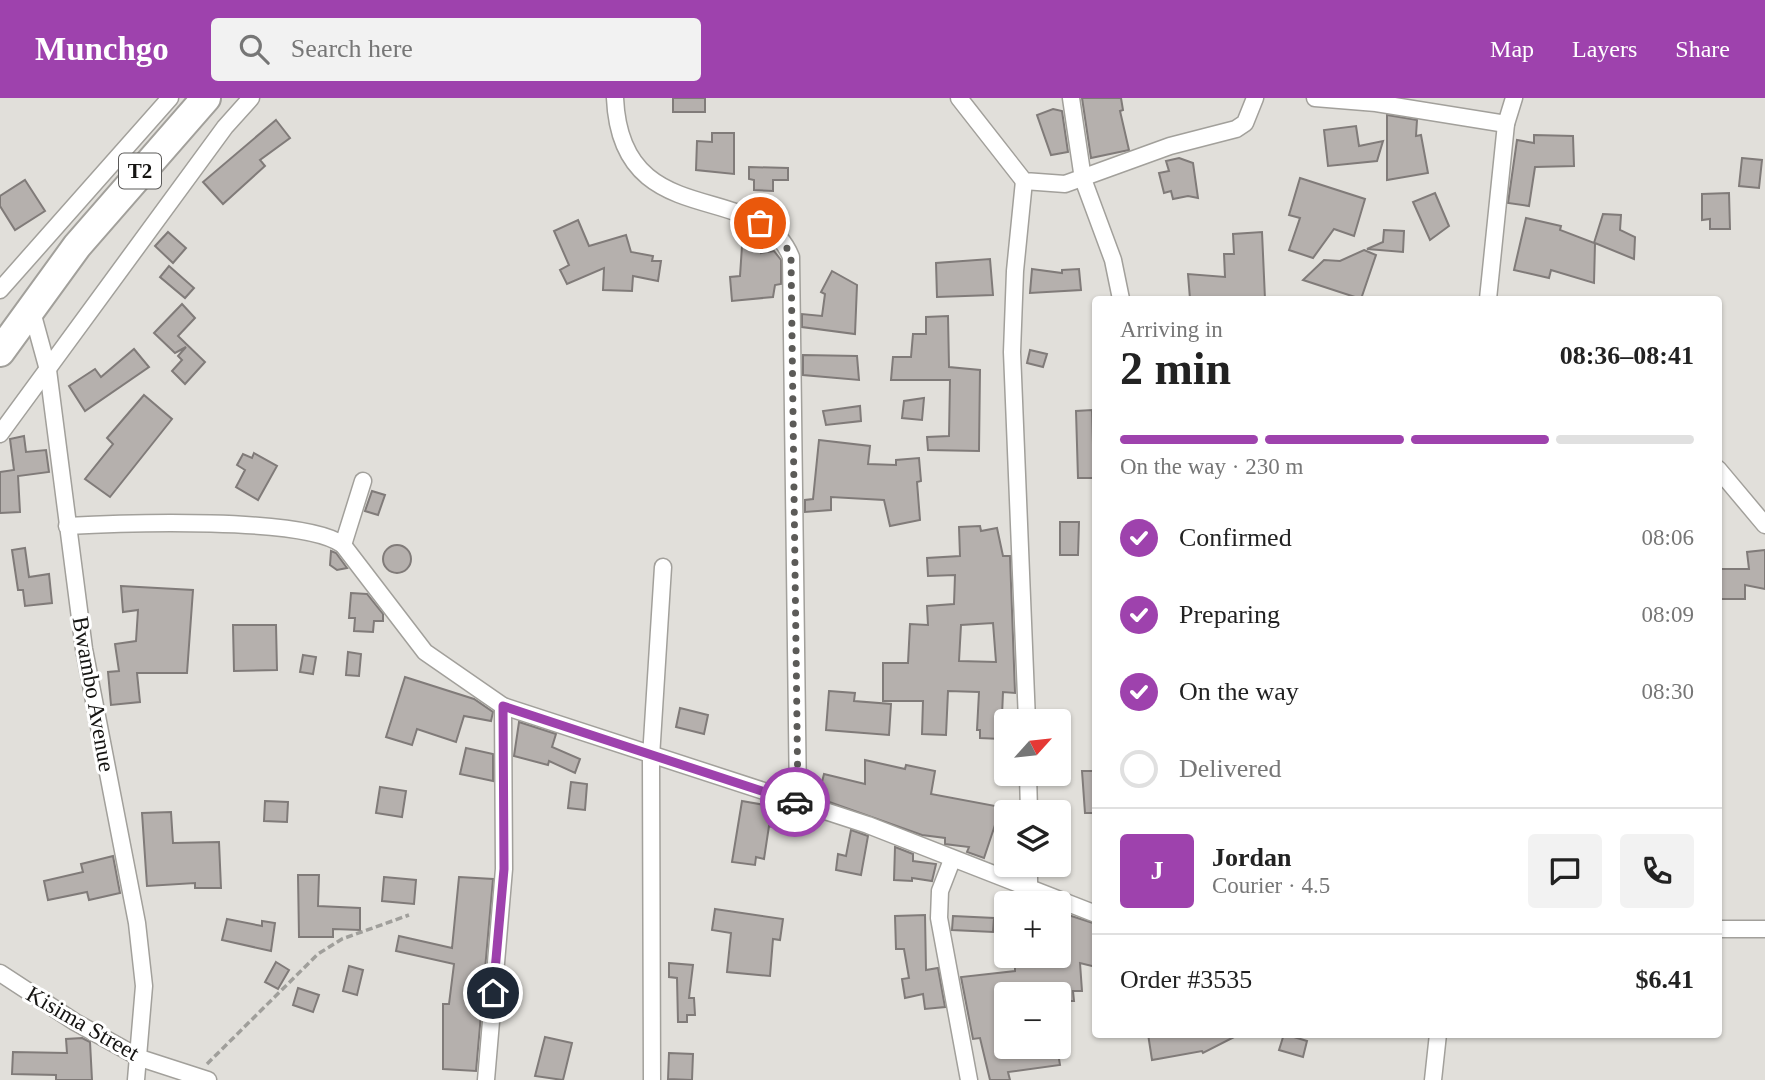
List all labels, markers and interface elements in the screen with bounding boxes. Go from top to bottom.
search box [211,18,701,81]
icon: search [235,30,273,68]
text: Munchgo [35,31,169,67]
text: Search here [291,34,413,63]
text: Map [1490,36,1534,62]
text: Layers [1572,36,1637,62]
text: Share [1675,36,1730,62]
road number: T2 [119,154,161,188]
pin [730,193,790,253]
icon: bag [741,204,779,242]
text: Arriving in [1120,317,1223,342]
text: 08:36–08:41 [1560,341,1694,370]
text: 2 min [1120,343,1231,394]
text: On the way · 230 m [1120,454,1303,479]
icon: check [1120,519,1158,557]
text: Confirmed [1179,523,1292,552]
text: 08:06 [1642,525,1694,550]
icon: check [1120,596,1158,634]
text: Preparing [1179,600,1280,629]
text: 08:09 [1642,602,1694,627]
street label: Bwambo Avenue [68,614,119,774]
icon: check [1120,673,1158,711]
text: On the way [1179,677,1299,706]
text: 08:30 [1642,679,1694,704]
north arrow [994,709,1071,786]
map controls [994,709,1071,1059]
text: Delivered [1179,754,1282,783]
courier [760,767,830,837]
icon: car [776,783,814,821]
button: layers [994,800,1071,877]
button: chat [1528,834,1602,908]
button: phone [1620,834,1694,908]
text: Jordan [1212,843,1291,872]
text: J [1151,856,1164,885]
text: Courier · 4.5 [1212,873,1330,898]
button: + [994,891,1071,968]
pin [463,963,523,1023]
text: Order #3535 [1120,965,1252,994]
text: $6.41 [1636,965,1694,994]
icon: home [474,974,512,1012]
street label: Kisima Street [22,981,144,1066]
button: − [994,982,1071,1059]

